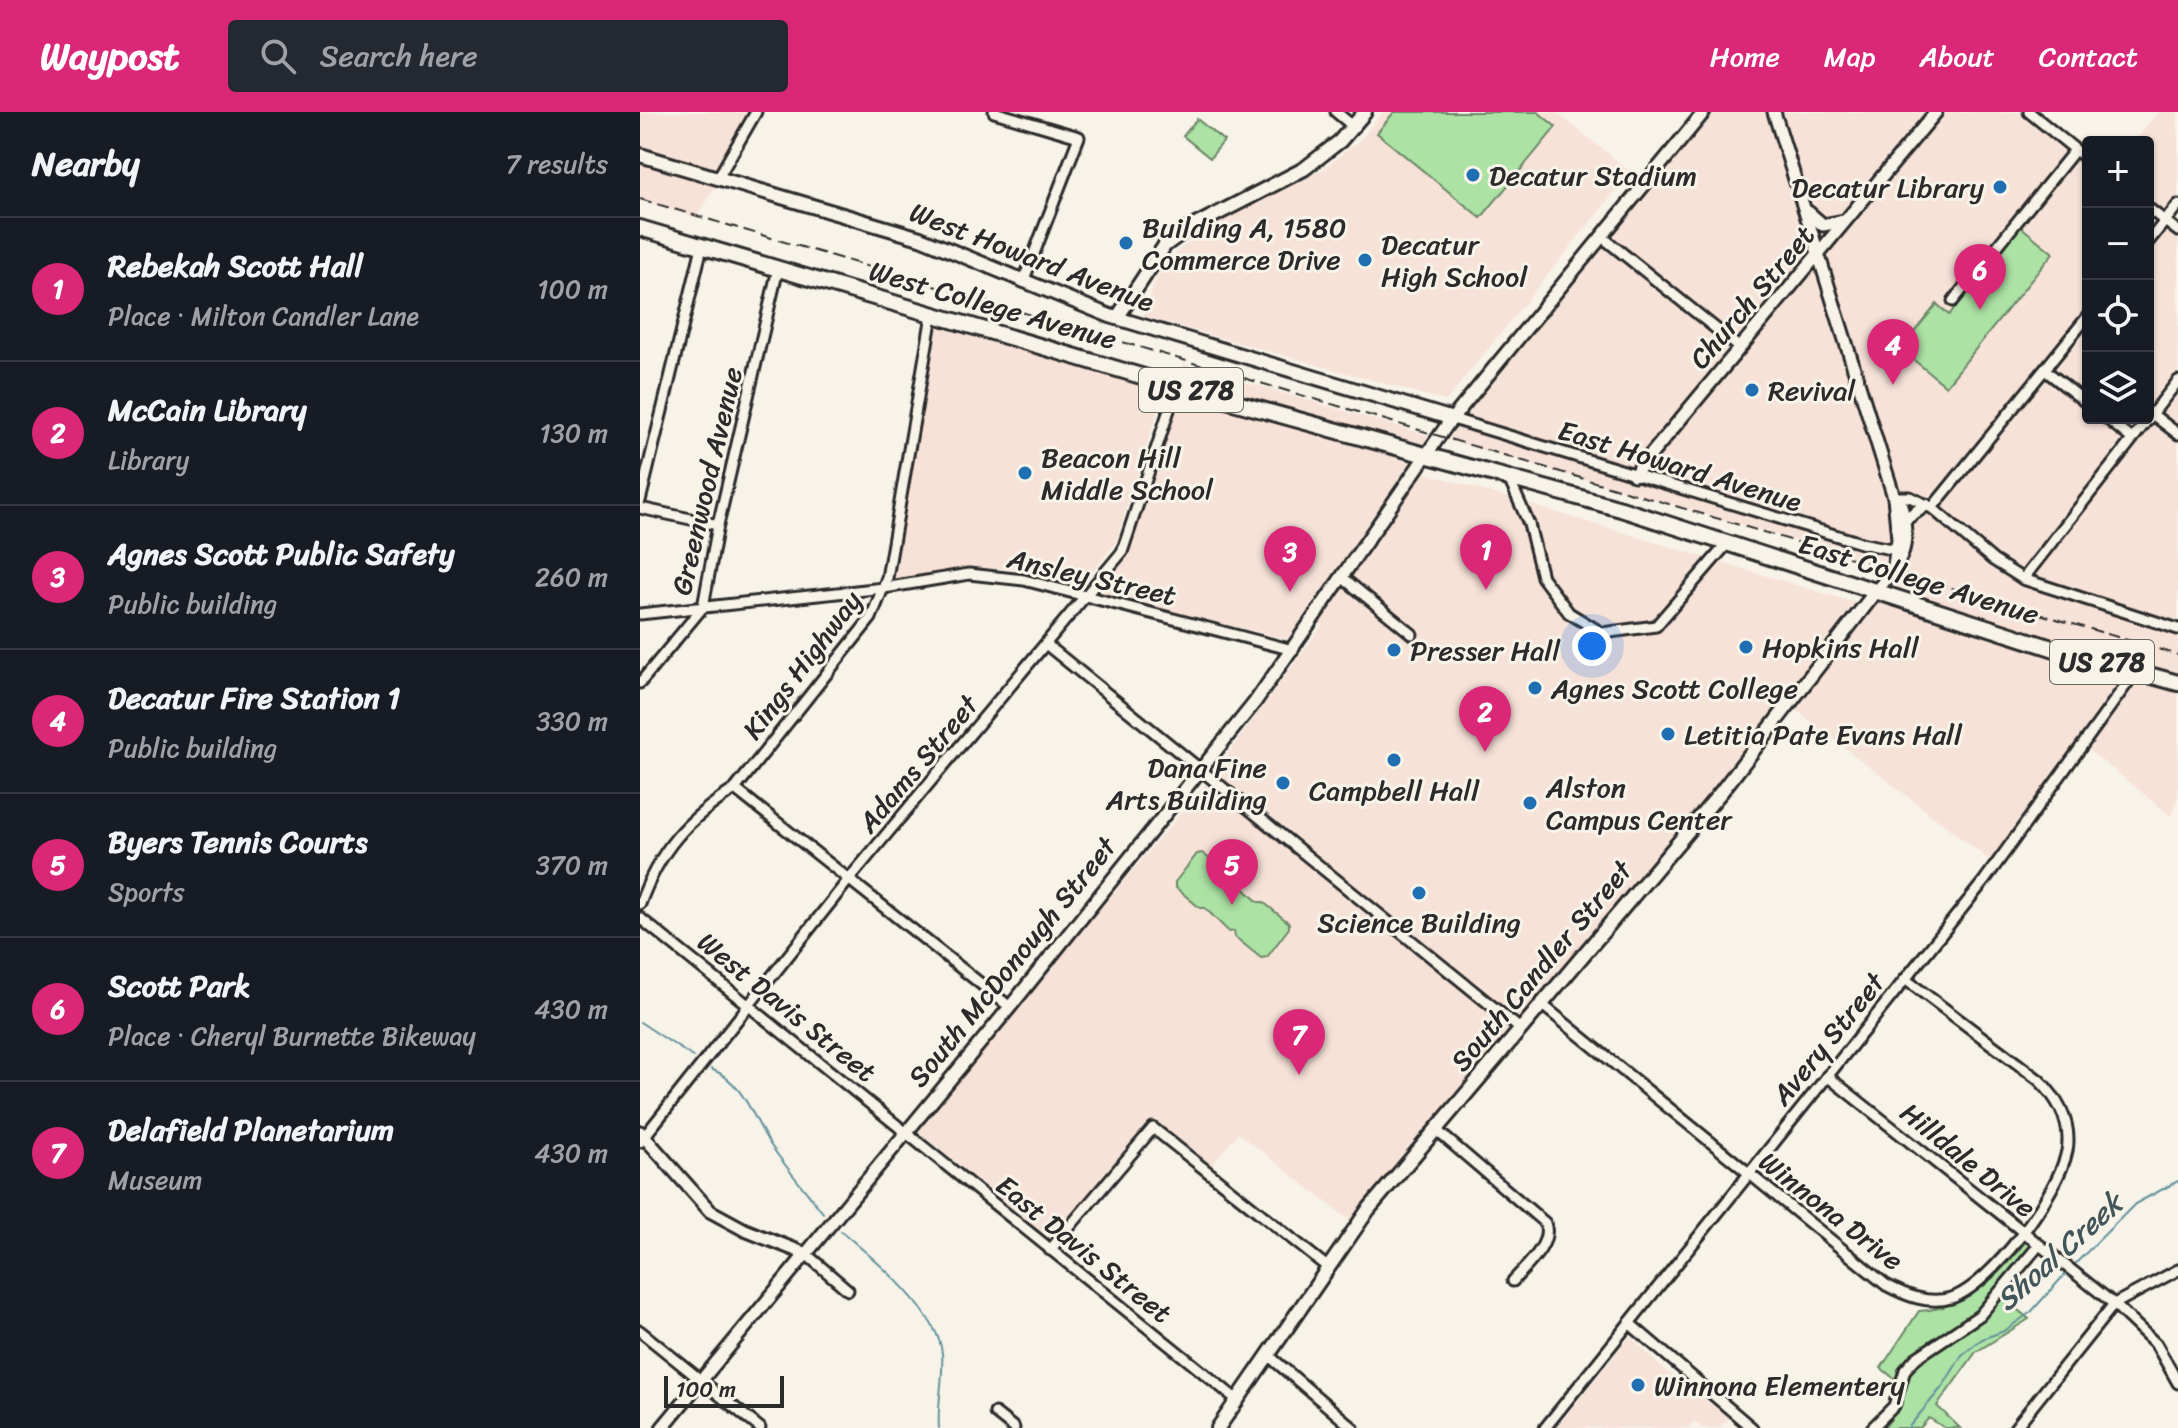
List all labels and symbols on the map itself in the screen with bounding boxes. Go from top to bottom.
place label: Decatur Stadium [1489,151,1697,200]
place label: Decatur Library [1791,163,1984,212]
marker: Decatur Stadium [1464,166,1482,184]
marker: Decatur Library [1991,178,2009,196]
street label: West Howard Avenue [902,188,1162,326]
place label: Building A, 1580 Commerce Drive [1142,203,1346,284]
street label: Church Street [1676,213,1828,381]
place label: Decatur High School [1381,220,1528,301]
marker: Building A, 1580 Commerce Drive [1117,234,1135,252]
pin: 6 [1954,244,2006,310]
street label: West College Avenue [863,246,1123,364]
marker: Decatur High School [1356,251,1374,269]
pin: 4 [1867,319,1919,385]
street label: Greenwood Avenue [657,362,757,600]
place label: Revival [1768,366,1856,415]
road number: US 278 [1139,368,1243,412]
marker: Revival [1743,381,1761,399]
street label: East Howard Avenue [1552,406,1808,526]
place label: Beacon Hill Middle School [1041,433,1214,514]
marker: Beacon Hill Middle School [1016,464,1034,482]
street label: East College Avenue [1793,519,2045,639]
pin: 1 [1460,524,1512,590]
pin: 3 [1264,526,1316,592]
street label: Ansley Street [1002,534,1181,620]
street label: Kings Highway [729,579,875,750]
place label: Hopkins Hall [1762,623,1920,672]
place label: Presser Hall [1410,626,1561,675]
your location [1572,626,1612,666]
marker: Hopkins Hall [1737,638,1755,656]
road number: US 278 [2050,640,2154,684]
marker: Presser Hall [1385,641,1403,659]
place label: Agnes Scott College [1550,664,1798,713]
marker: Agnes Scott College [1526,679,1544,697]
street label: Adams Street [844,682,992,845]
pin: 2 [1459,686,1511,752]
place label: Letitia Pate Evans Hall [1684,710,1963,759]
marker: Letitia Pate Evans Hall [1659,725,1677,743]
place label: Dana Fine Arts Building [1105,743,1267,824]
marker: Campbell Hall [1385,751,1403,769]
place label: Alston Campus Center [1545,763,1733,844]
place label: Campbell Hall [1309,766,1480,815]
marker: Dana Fine Arts Building [1274,774,1292,792]
marker: Alston Campus Center [1521,794,1539,812]
street label: South McDonough Street [895,824,1130,1099]
pin: 5 [1206,839,1258,905]
street label: South Candler Street [1437,848,1646,1083]
marker: Science Building [1410,884,1428,902]
place label: Science Building [1317,898,1521,947]
street label: West Davis Street [686,919,888,1095]
street label: Avery Street [1758,960,1899,1117]
pin: 7 [1273,1009,1325,1075]
street label: Hilldale Drive [1889,1089,2047,1231]
street label: Winnona Drive [1748,1138,1914,1284]
street label: East Davis Street [985,1162,1183,1336]
water label: Shoal Creek [1982,1176,2139,1325]
place label: Winnona Elementery [1654,1361,1905,1410]
scale bar [664,1372,784,1408]
marker: Winnona Elementery [1629,1376,1647,1394]

